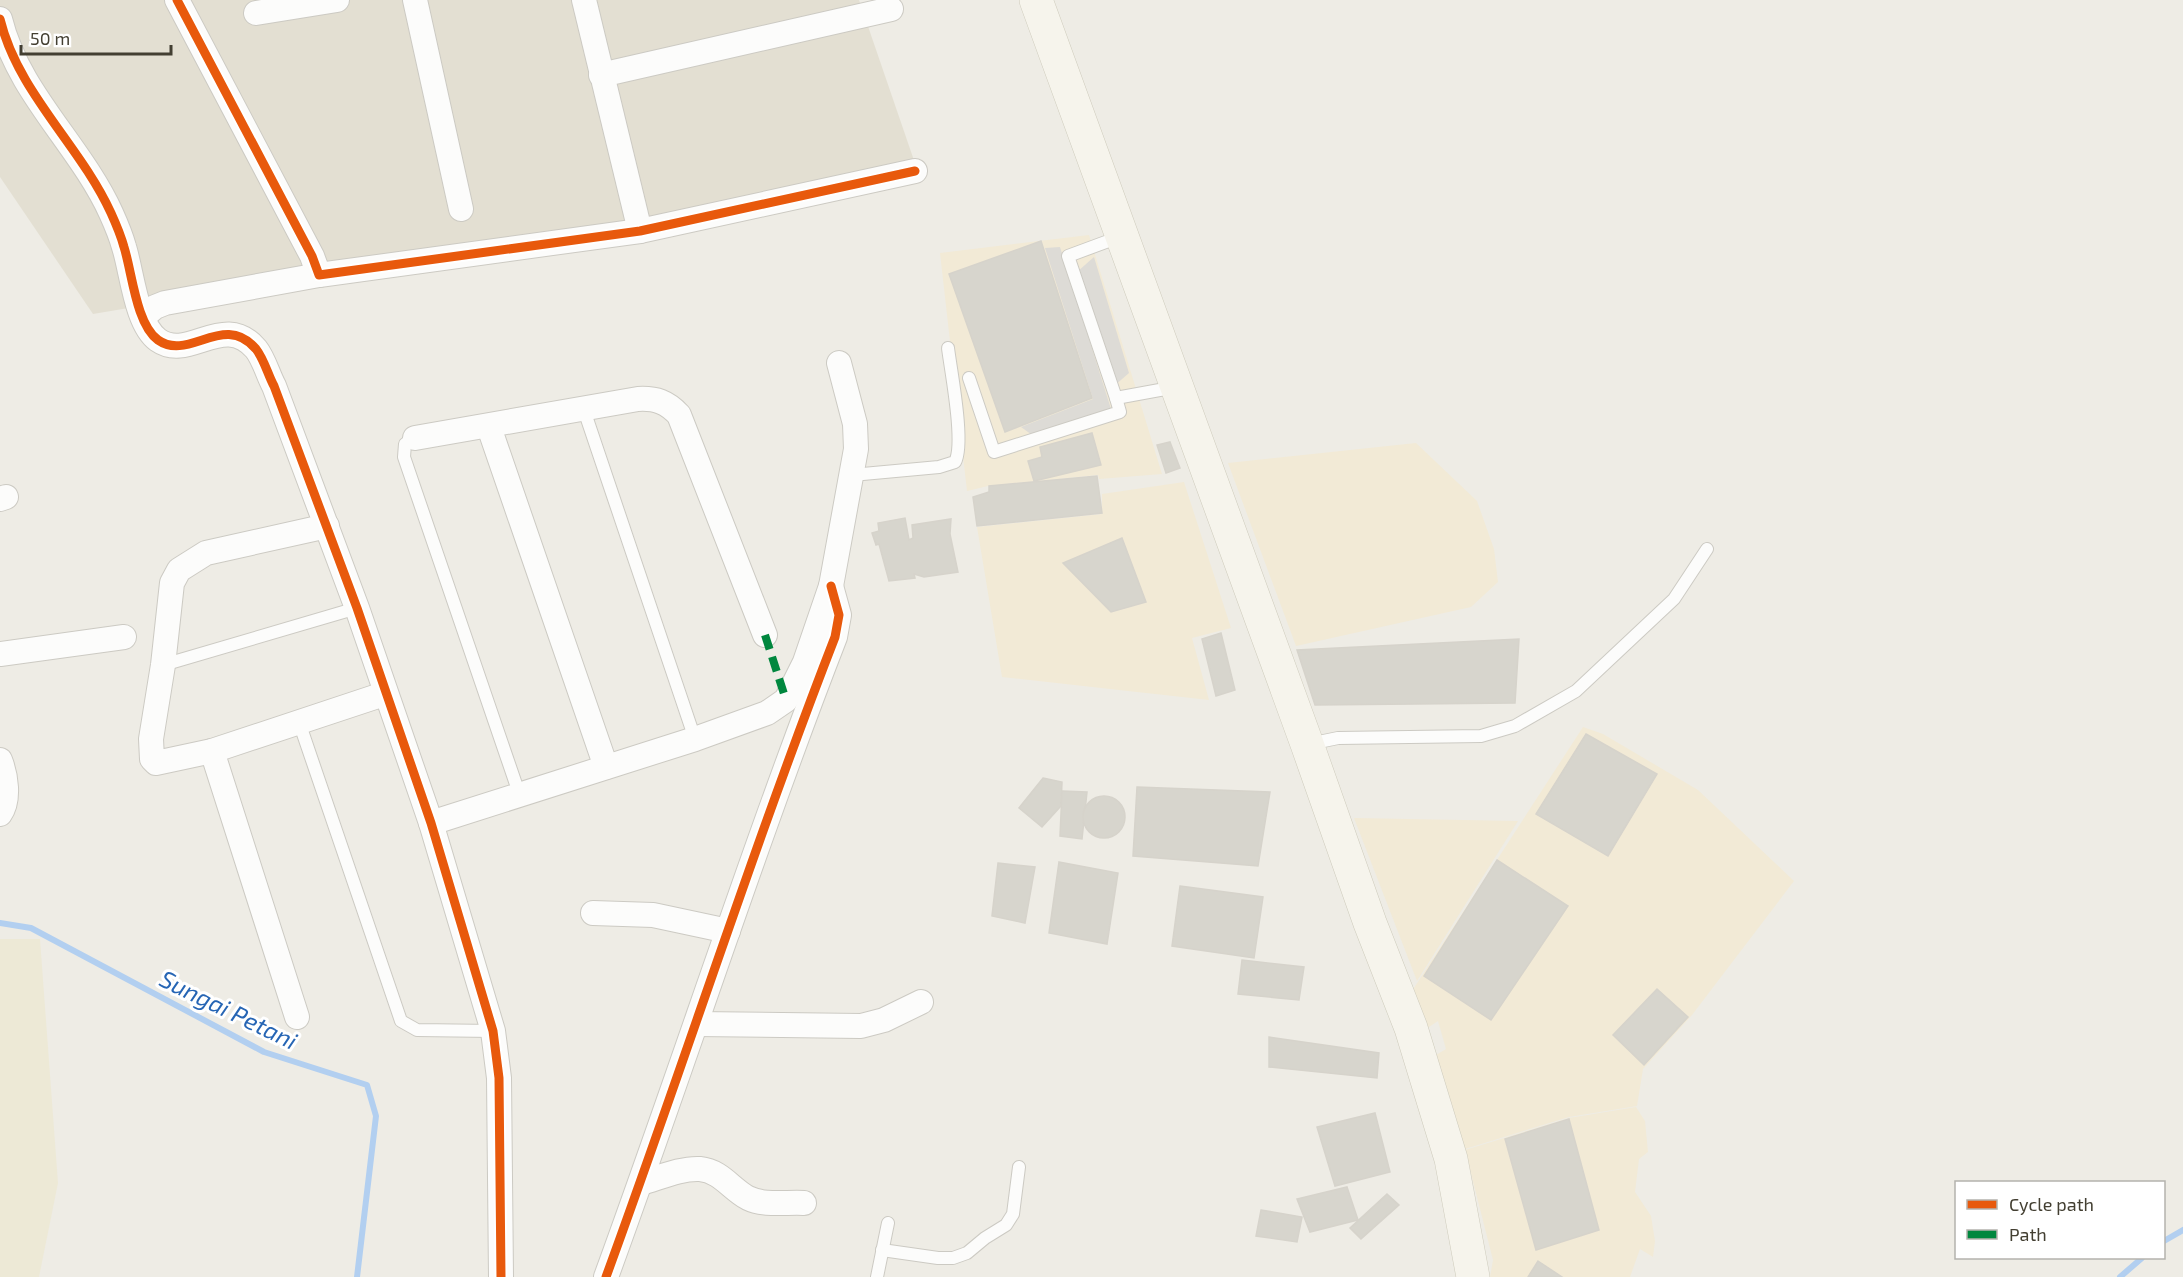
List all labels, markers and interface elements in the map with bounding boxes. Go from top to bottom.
scale bar [21,18,171,56]
text: 50 m [30,27,70,49]
water label: Sungai Petani [156,963,303,1055]
legend [1955,1181,2165,1259]
text: Cycle path [2009,1193,2094,1215]
text: Path [2009,1223,2047,1245]

